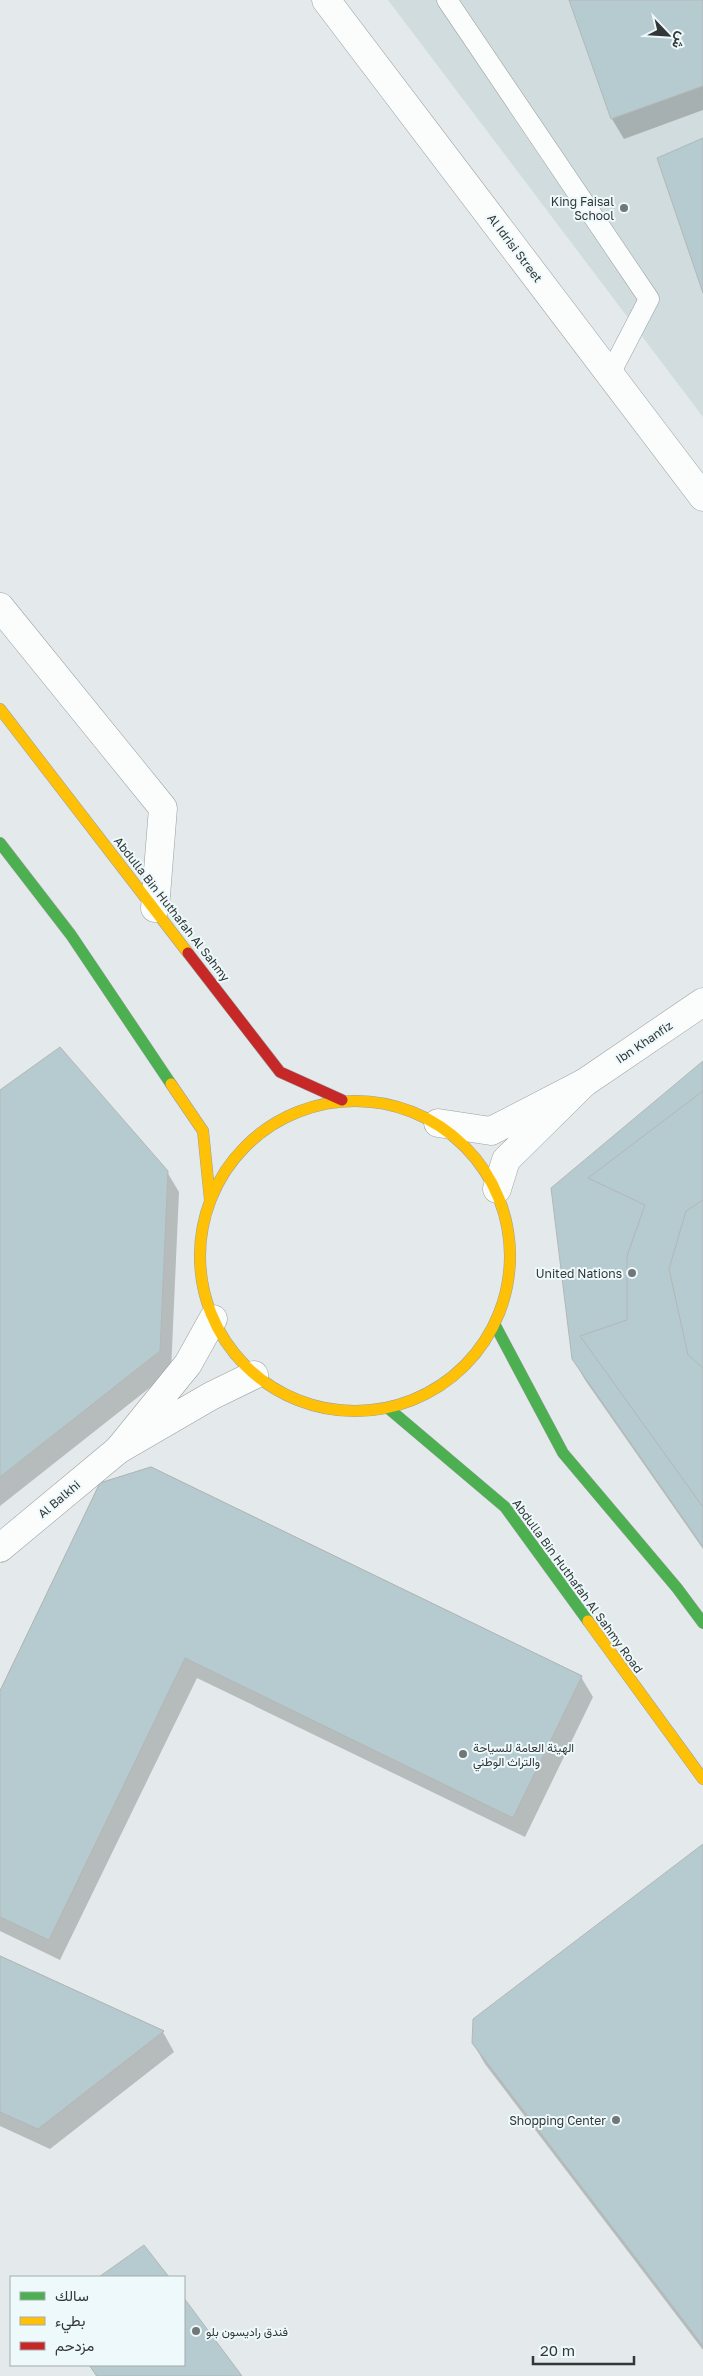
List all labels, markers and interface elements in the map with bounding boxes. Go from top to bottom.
north arrow [643,10,693,60]
text: ش [668,29,691,52]
place label: King Faisal School [551,194,614,223]
marker: King Faisal School [618,202,630,214]
street label: Al Idrisi Street [484,211,546,285]
street label: Abdulla Bin Huthafah Al Sahmy [111,834,233,985]
street label: Ibn Khanfiz [613,1018,675,1066]
place label: United Nations [536,1266,622,1281]
marker: United Nations [626,1267,638,1279]
street label: Al Balkhi [35,1477,83,1521]
street label: Abdulla Bin Huthafah Al Sahmy Road [510,1496,646,1676]
place label: الهيئة العامة للسياحة والتراث الوطني [473,1740,574,1772]
marker: الهيئة العامة للسياحة والتراث الوطني [457,1748,469,1760]
place label: Shopping Center [509,2113,606,2128]
marker: Shopping Center [610,2114,622,2126]
legend [10,2276,185,2366]
text: سالك [55,2286,89,2304]
text: بطيء [55,2311,85,2334]
place label: فندق راديسون بلو [206,2324,288,2340]
marker: فندق راديسون بلو [190,2325,202,2337]
scale bar [533,2334,634,2366]
text: مزدحم [55,2336,94,2356]
text: 20 m [540,2341,575,2359]

